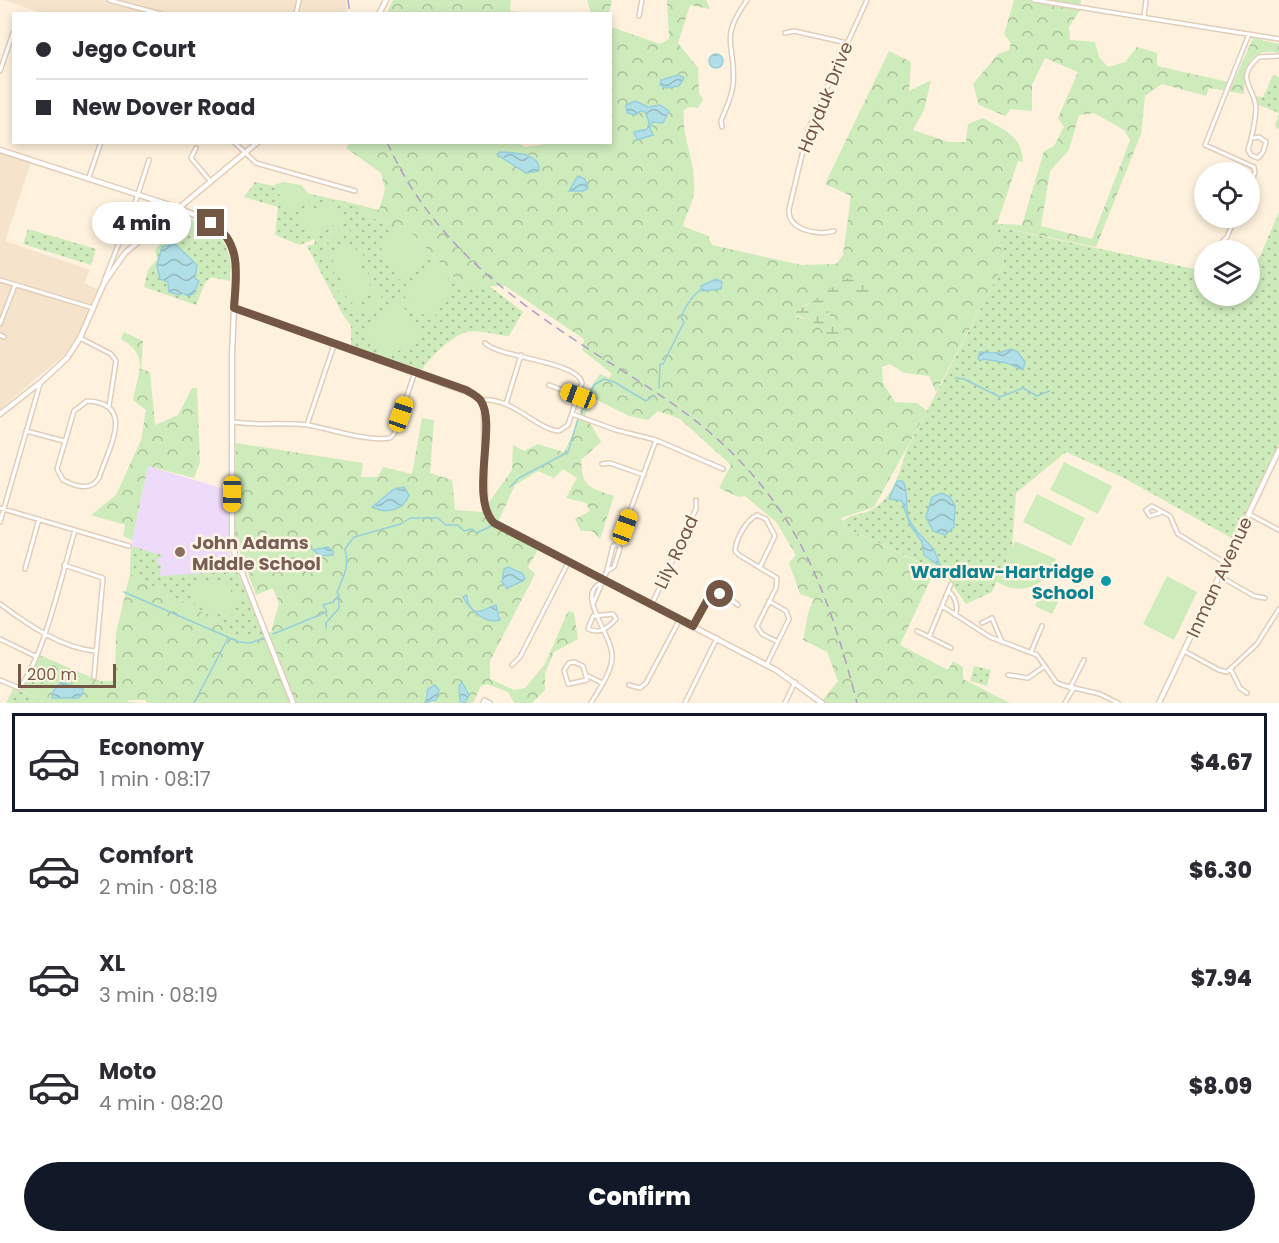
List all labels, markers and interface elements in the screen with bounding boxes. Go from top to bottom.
text: Jego Court [72,34,196,65]
street label: Hayduk Drive [791,38,859,156]
text: New Dover Road [72,92,255,123]
map controls [1194,162,1260,306]
button: locate [1194,162,1260,228]
callout: 4 min [91,202,190,244]
text: 4 min [112,209,171,237]
route end [197,209,224,236]
button: layers [1194,240,1260,306]
car [558,381,598,411]
car [387,394,415,434]
car [223,476,241,512]
car [610,507,640,547]
street label: Lily Road [648,511,704,593]
street label: Inman Avenue [1180,513,1258,641]
place label: John Adams Middle School [192,530,321,576]
marker: John Adams Middle School [173,545,187,559]
place label: Wardlaw-Hartridge School [910,559,1094,605]
marker: Wardlaw-Hartridge School [1099,574,1113,588]
route start [706,580,733,607]
scale bar [18,661,116,688]
text: 200 m [27,663,77,686]
text: Economy [99,732,204,763]
icon: car [27,736,81,790]
text: $4.67 [1190,747,1252,778]
text: 1 min · 08:17 [99,765,211,793]
text: Comfort [99,840,193,871]
icon: car [27,844,81,898]
text: $6.30 [1189,855,1252,886]
text: 2 min · 08:18 [99,873,218,901]
text: XL [99,948,125,979]
icon: car [27,952,81,1006]
text: $7.94 [1191,963,1252,994]
text: 3 min · 08:19 [99,981,218,1009]
text: Moto [99,1056,156,1087]
icon: car [27,1060,81,1114]
text: $8.09 [1189,1071,1252,1102]
text: 4 min · 08:20 [99,1089,224,1117]
button: Confirm [24,1162,1255,1231]

